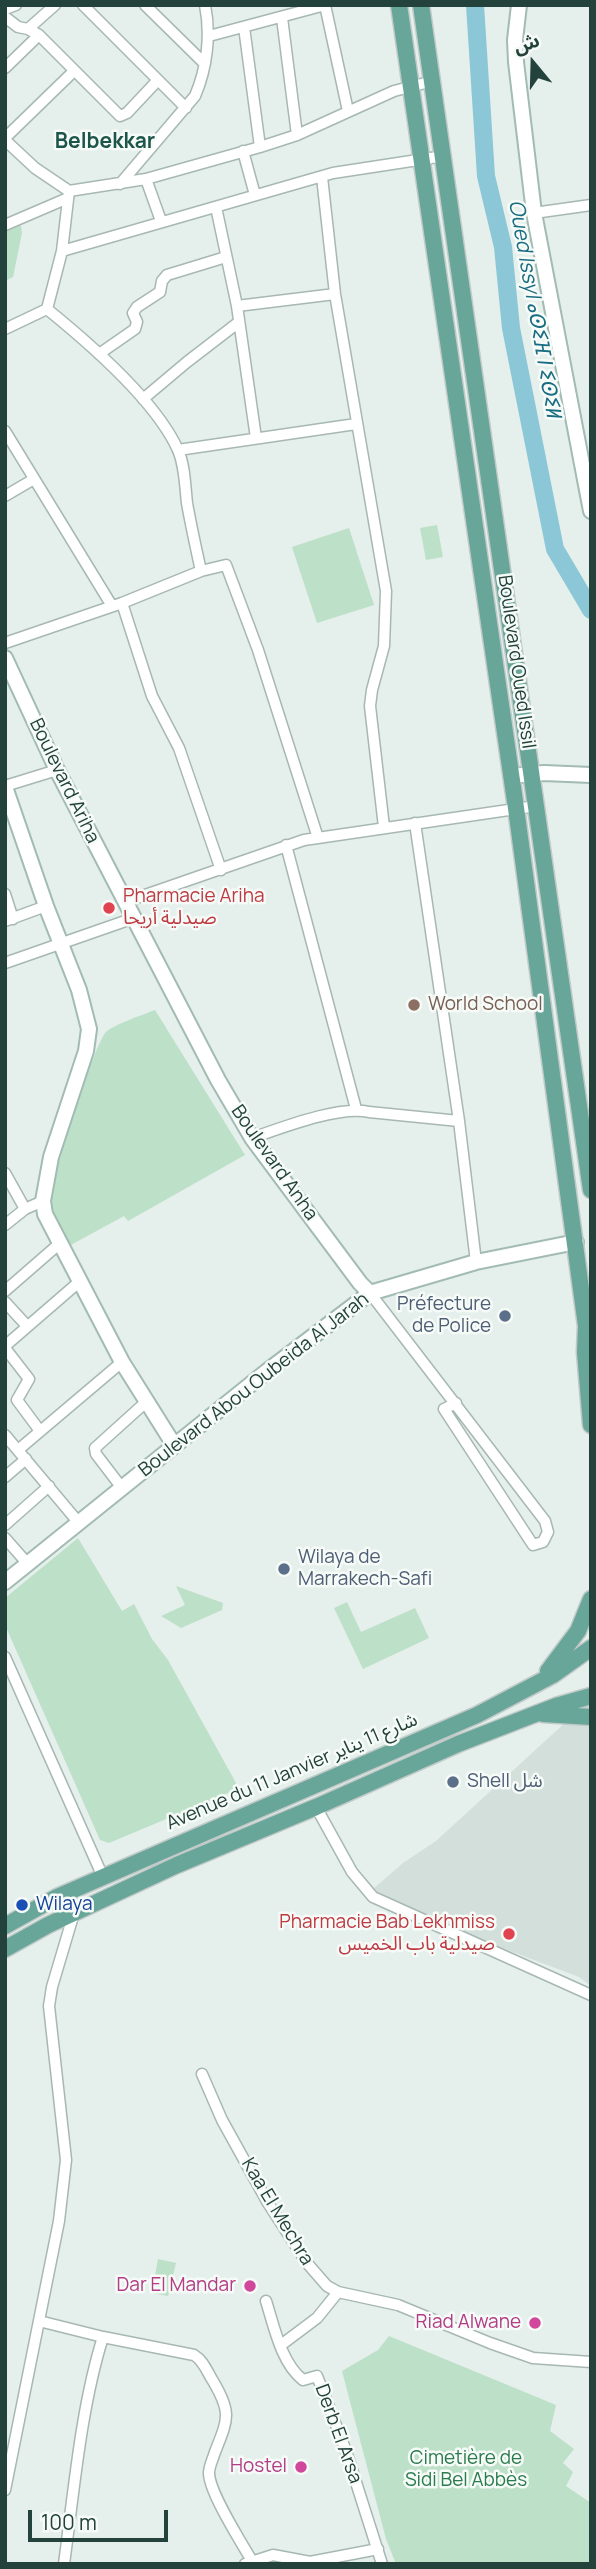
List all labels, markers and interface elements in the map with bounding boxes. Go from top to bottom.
text: ش [510,27,543,60]
north arrow [498,28,568,98]
district label: Belbekkar [55,129,155,155]
water label: Oued Issyl ⴰⵙⵉⴼ ⵏ ⵉⵙⵉⵍ [502,198,566,420]
street label: Boulevard Oued Issil [493,574,539,750]
street label: Boulevard Ariha [24,715,104,847]
place label: Pharmacie Ariha صيدلية أريحا [123,886,265,930]
marker: Pharmacie Ariha صيدلية أريحا [101,900,117,916]
place label: World School [428,994,543,1016]
marker: World School [406,997,422,1013]
street label: Boulevard Anha [226,1101,322,1225]
street label: Boulevard Abou Oubeida Al Jarah [134,1288,374,1482]
place label: Préfecture de Police [397,1294,491,1338]
marker: Préfecture de Police [497,1308,513,1324]
place label: Wilaya de Marrakech-Safi [298,1547,432,1591]
marker: Wilaya de Marrakech-Safi [276,1561,292,1577]
street label: Avenue du 11 Janvier شارع 11 يناير [163,1709,421,1835]
place label: Shell شل [467,1771,543,1793]
marker: Shell شل [445,1774,461,1790]
place label: Wilaya [36,1894,92,1916]
marker: Wilaya [14,1897,30,1913]
place label: Pharmacie Bab Lekhmiss صيدلية باب الخميس [279,1912,495,1956]
marker: Pharmacie Bab Lekhmiss صيدلية باب الخميس [501,1926,517,1942]
street label: Kaa El Mechra [236,2154,318,2270]
place label: Dar El Mandar [117,2275,236,2297]
marker: Dar El Mandar [242,2278,258,2294]
place label: Riad Alwane [416,2312,521,2334]
marker: Riad Alwane [527,2315,543,2331]
street label: Derb El Arsa [310,2381,366,2487]
park label: Cimetière de Sidi Bel Abbès [405,2448,527,2492]
place label: Hostel [230,2456,287,2478]
marker: Hostel [293,2459,309,2475]
scale bar [32,2496,172,2540]
text: 100 m [41,2508,97,2536]

